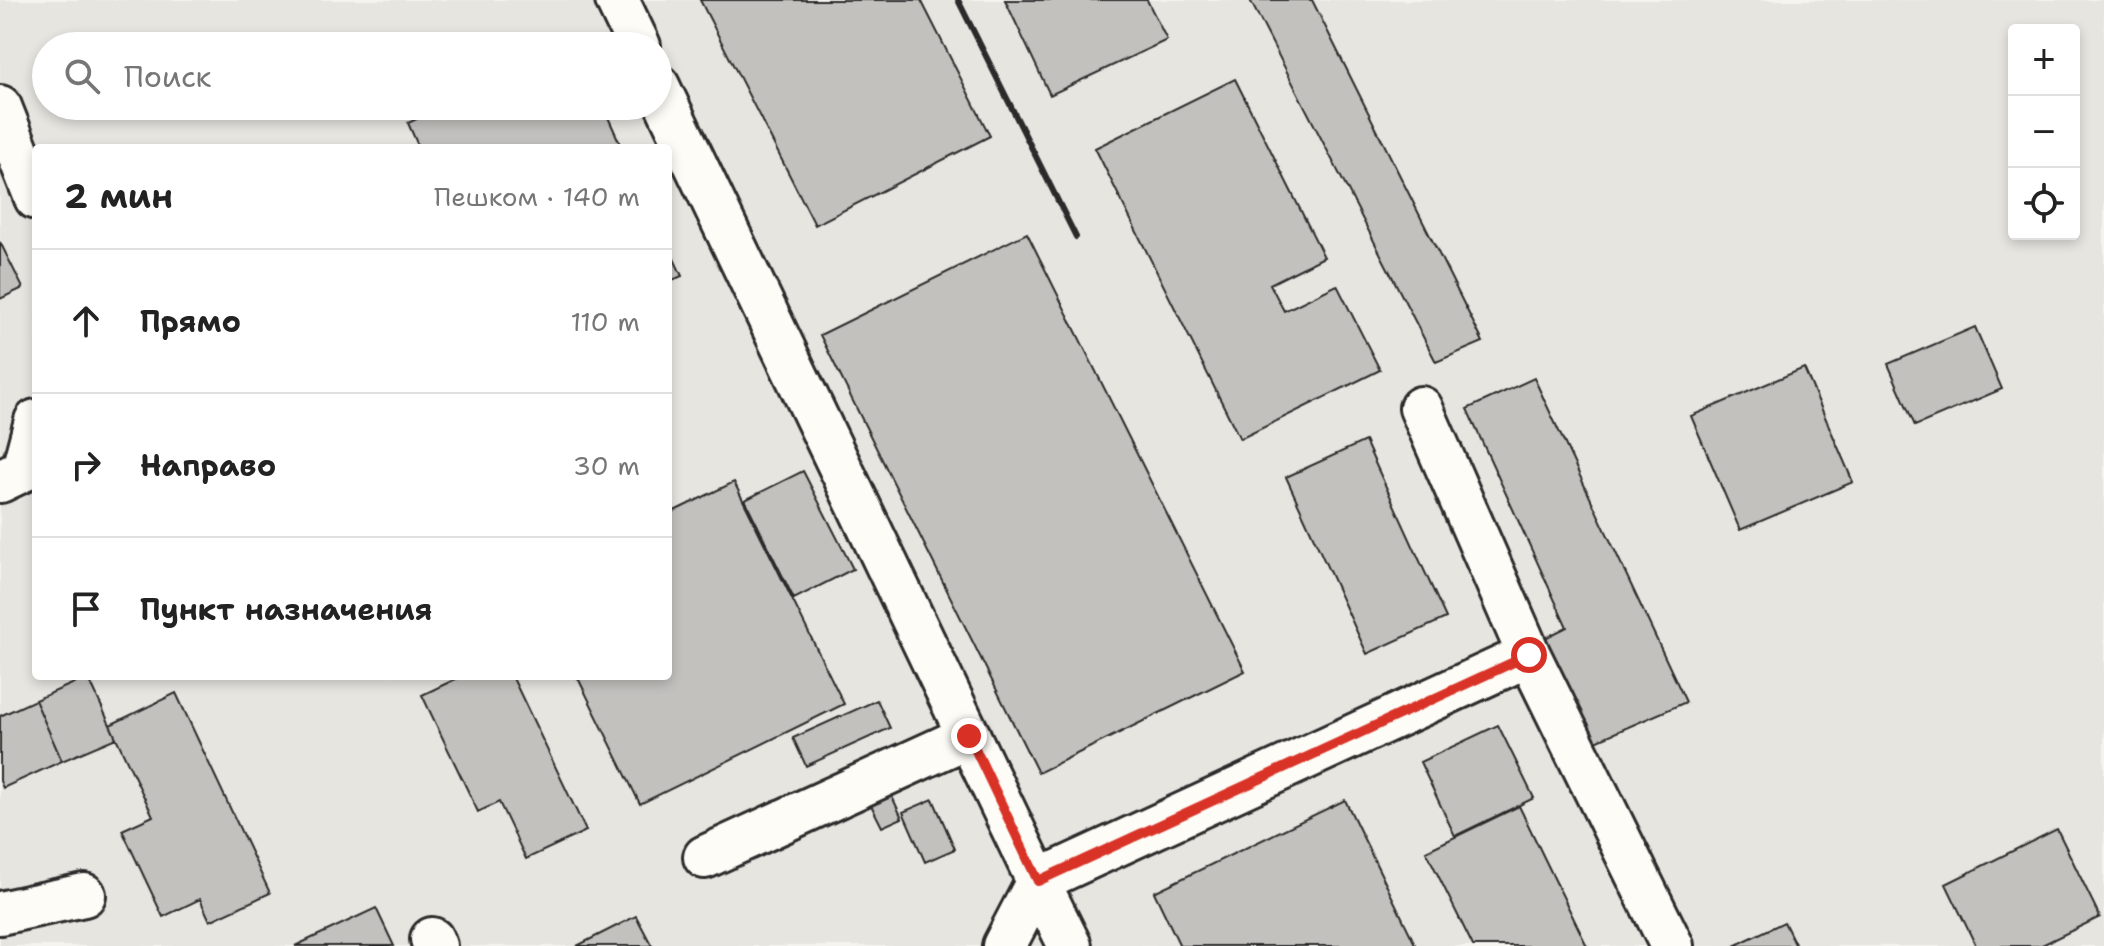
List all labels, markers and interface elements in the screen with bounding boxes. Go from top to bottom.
map controls [2008,24,2080,240]
button: + [2008,24,2080,96]
search box [32,32,672,120]
icon: search [60,54,104,98]
text: Поиск [124,56,212,97]
button: − [2008,96,2080,168]
button: locate [2008,168,2080,240]
text: 2 мин [64,173,173,219]
text: Пешком · 140 m [434,179,640,214]
icon: ahead [64,299,108,343]
text: Прямо [140,301,241,342]
text: 110 m [570,304,640,339]
icon: right [64,443,108,487]
text: Направо [140,445,276,486]
text: 30 m [573,448,640,483]
icon: arrive [64,587,108,631]
text: Пункт назначения [140,589,432,630]
route start [1511,637,1547,673]
route end [951,718,987,754]

